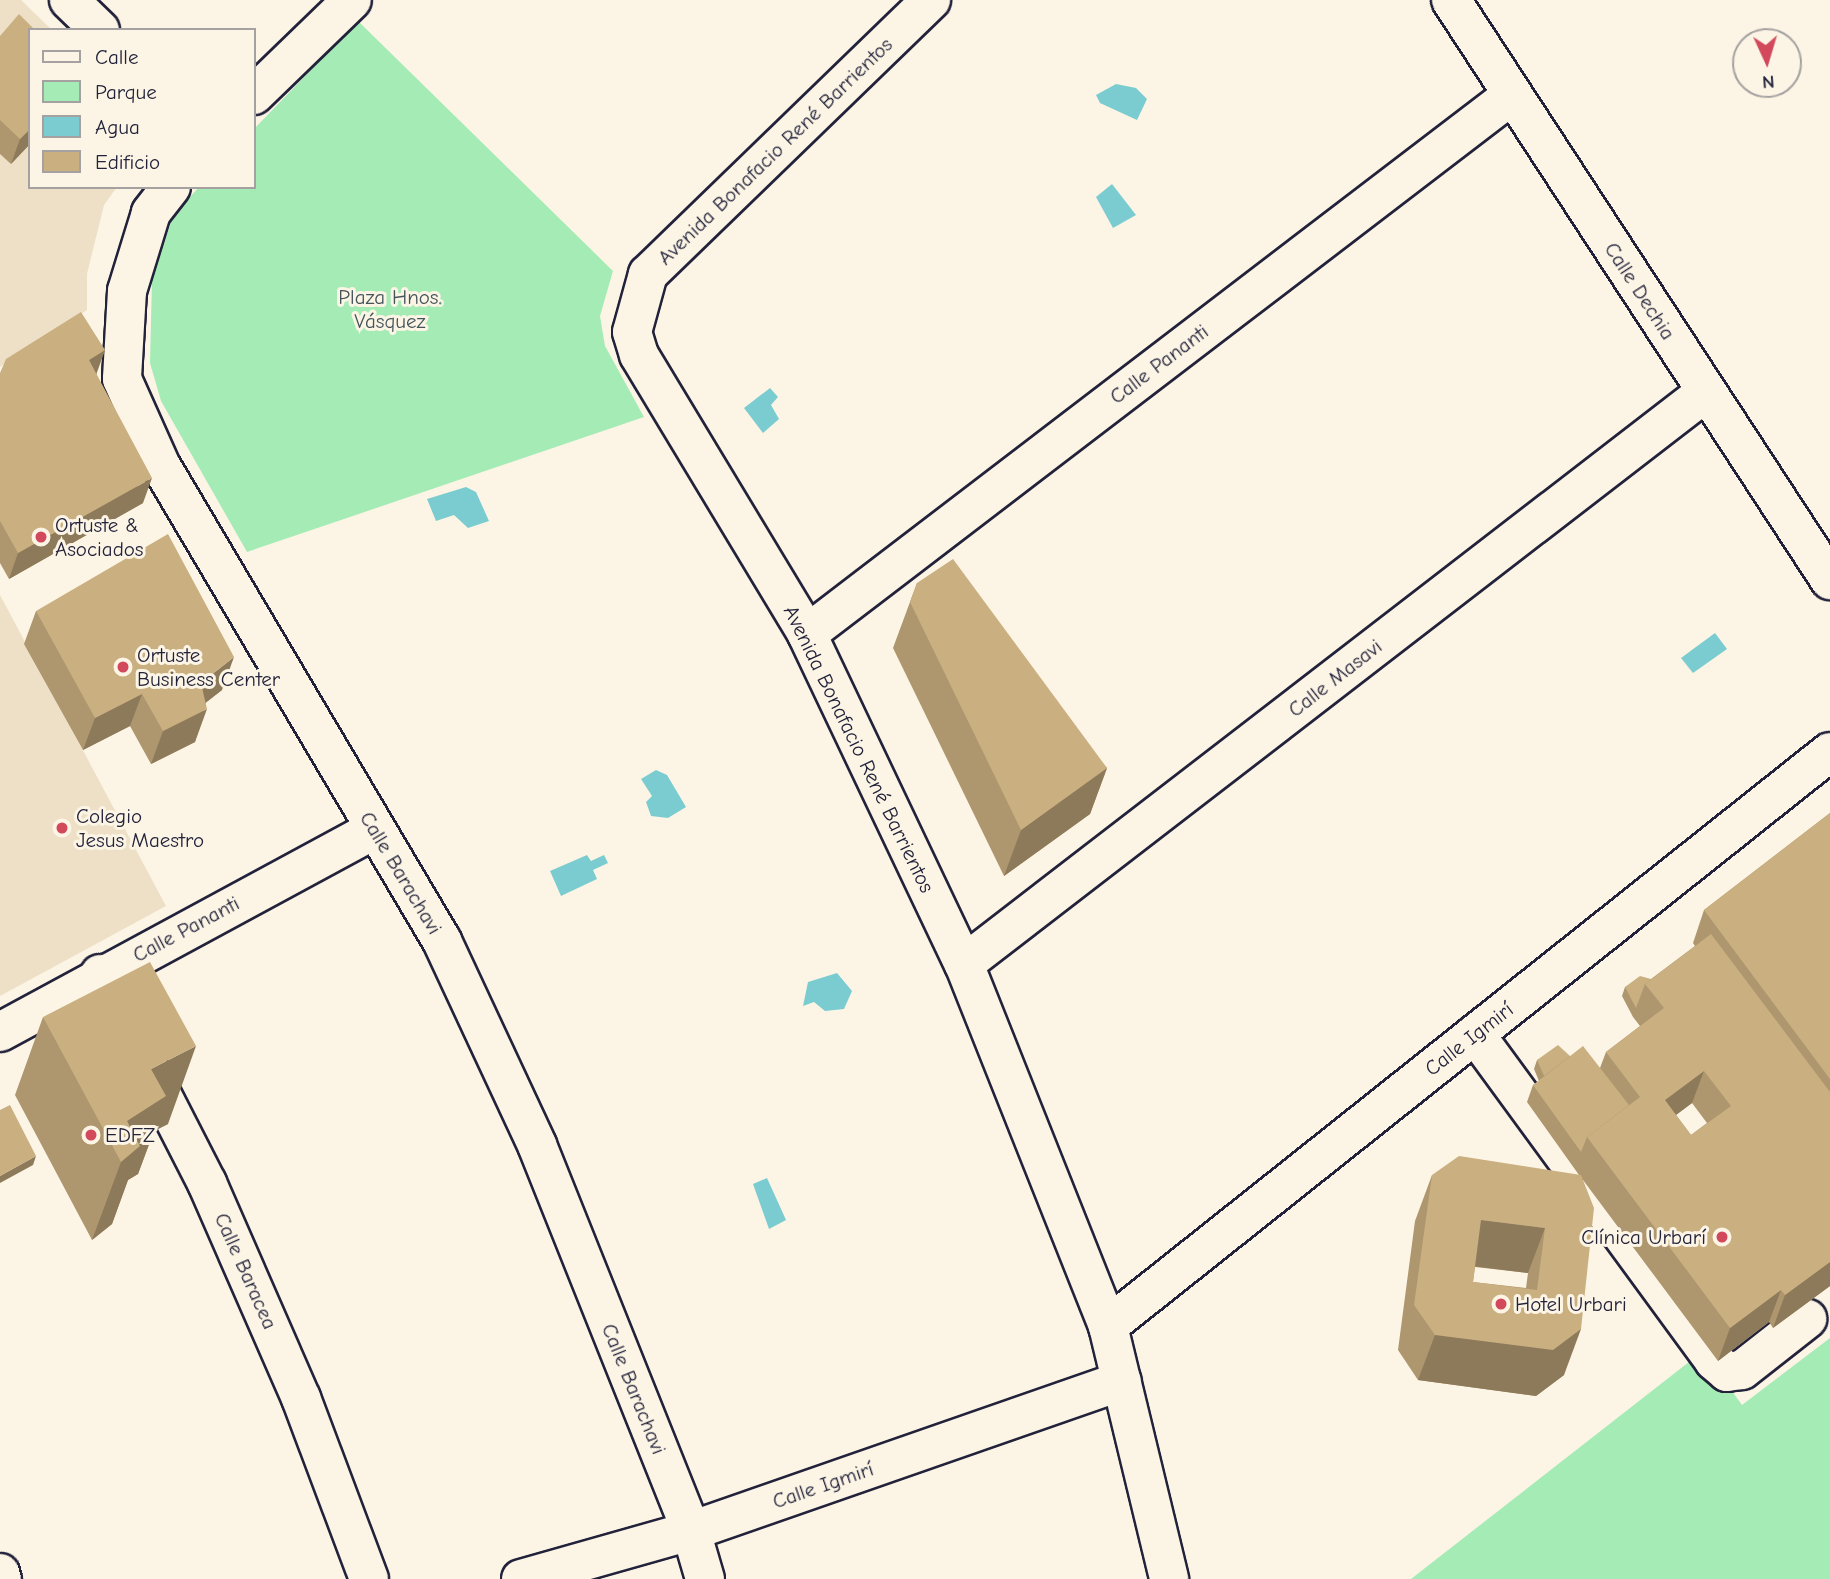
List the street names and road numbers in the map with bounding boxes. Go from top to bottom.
street label: Avenida Bonafacio René Barrientos [652,32,898,270]
street label: Calle Dechia [1599,238,1681,344]
street label: Calle Pananti [1105,319,1213,409]
street label: Avenida Bonafacio René Barrientos [778,601,940,897]
street label: Calle Masavi [1283,634,1387,722]
street label: Calle Barachavi [354,807,448,939]
street label: Calle Pananti [128,890,244,968]
street label: Calle Igmirí [1420,997,1518,1081]
street label: Calle Baracea [209,1209,283,1333]
street label: Calle Barachavi [596,1320,672,1458]
street label: Calle Igmirí [769,1456,877,1514]

